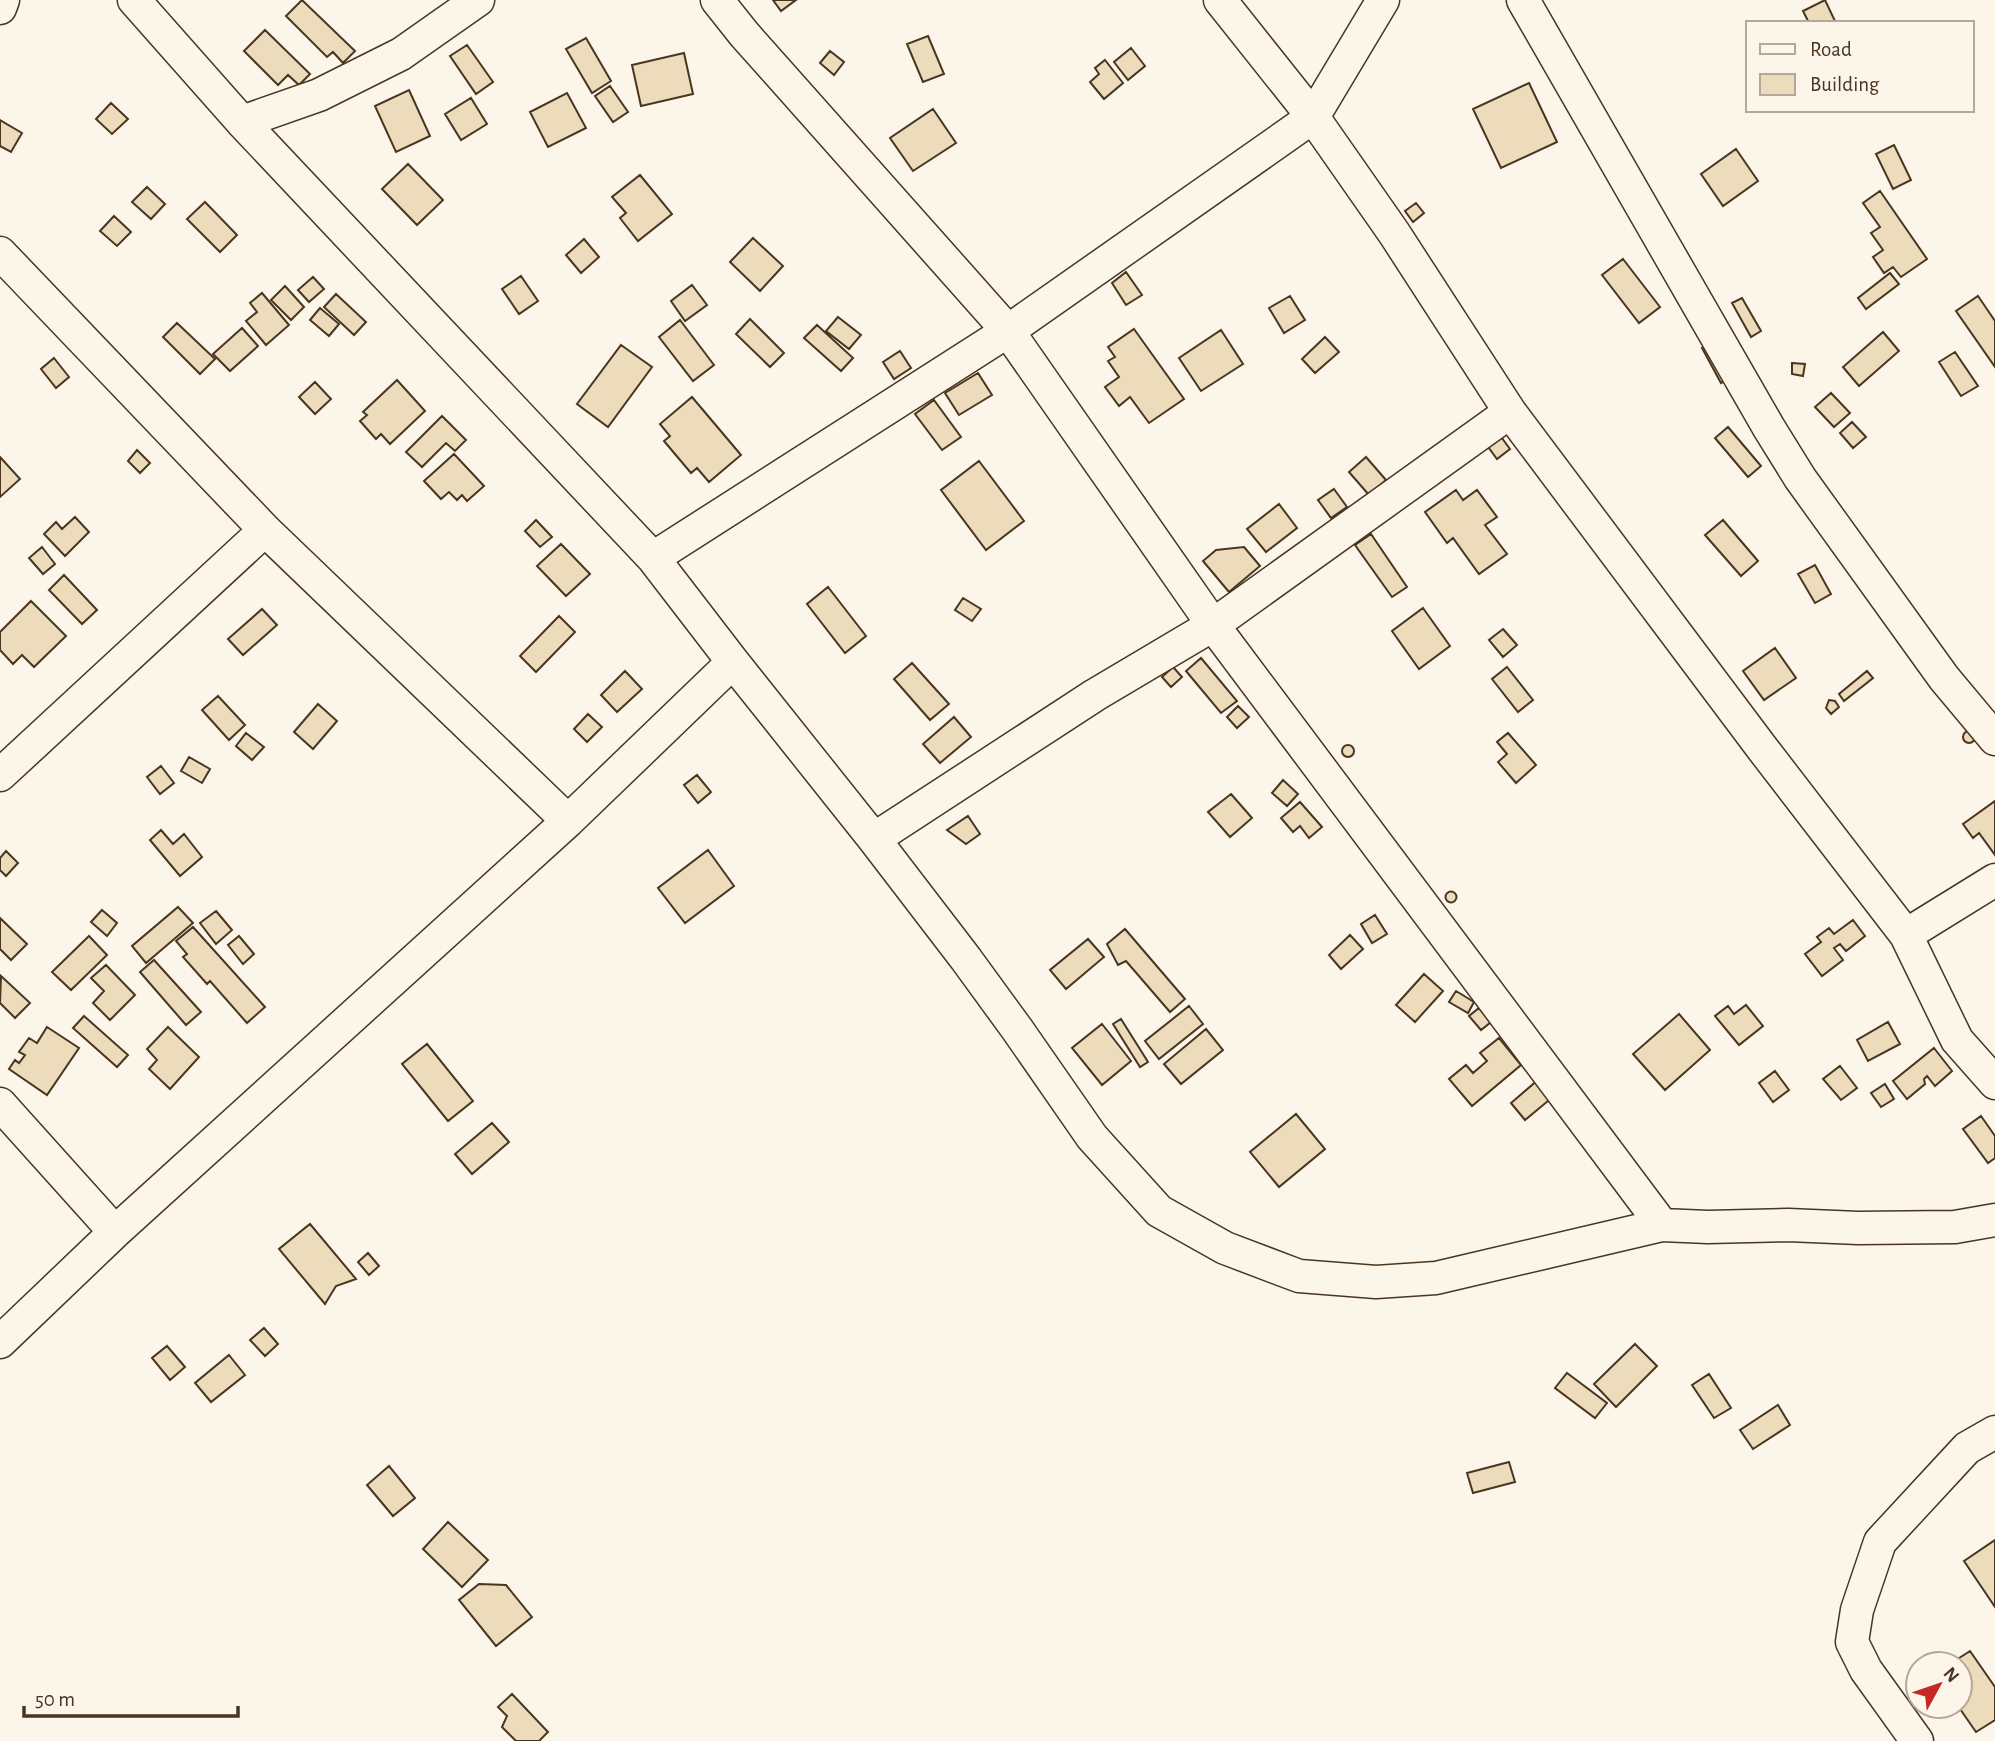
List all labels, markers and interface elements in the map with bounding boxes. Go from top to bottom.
legend [1746,21,1974,112]
text: Road [1810,39,1852,60]
text: Building [1810,74,1880,95]
north arrow [1904,1650,1974,1720]
text: N [1939,1664,1962,1686]
scale bar [24,1674,238,1718]
text: 50 m [35,1689,75,1710]

